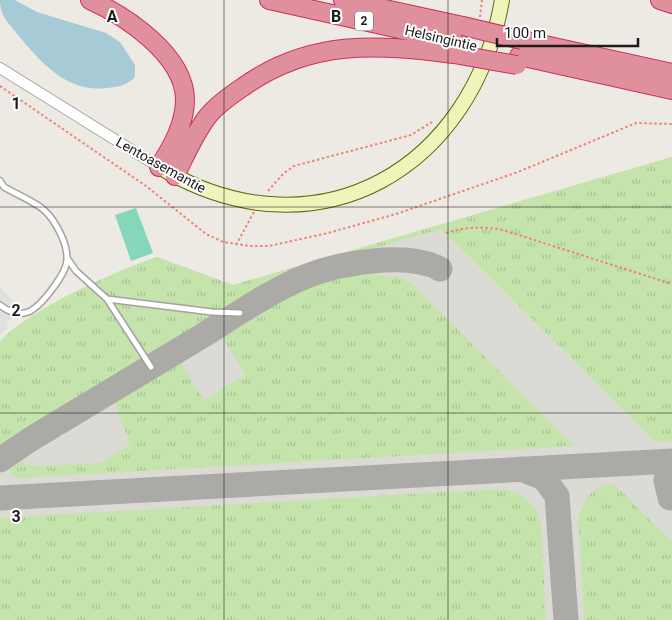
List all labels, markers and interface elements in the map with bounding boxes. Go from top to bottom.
text: A [107,7,118,26]
text: B [331,7,341,26]
road number: 2 [355,12,373,30]
scale bar [497,15,638,47]
street label: Helsingintie [403,22,479,54]
text: 100 m [504,24,546,42]
text: 1 [11,94,21,113]
street label: Lentoasemantie [113,134,209,196]
text: 2 [11,301,21,320]
text: 3 [11,507,21,526]

